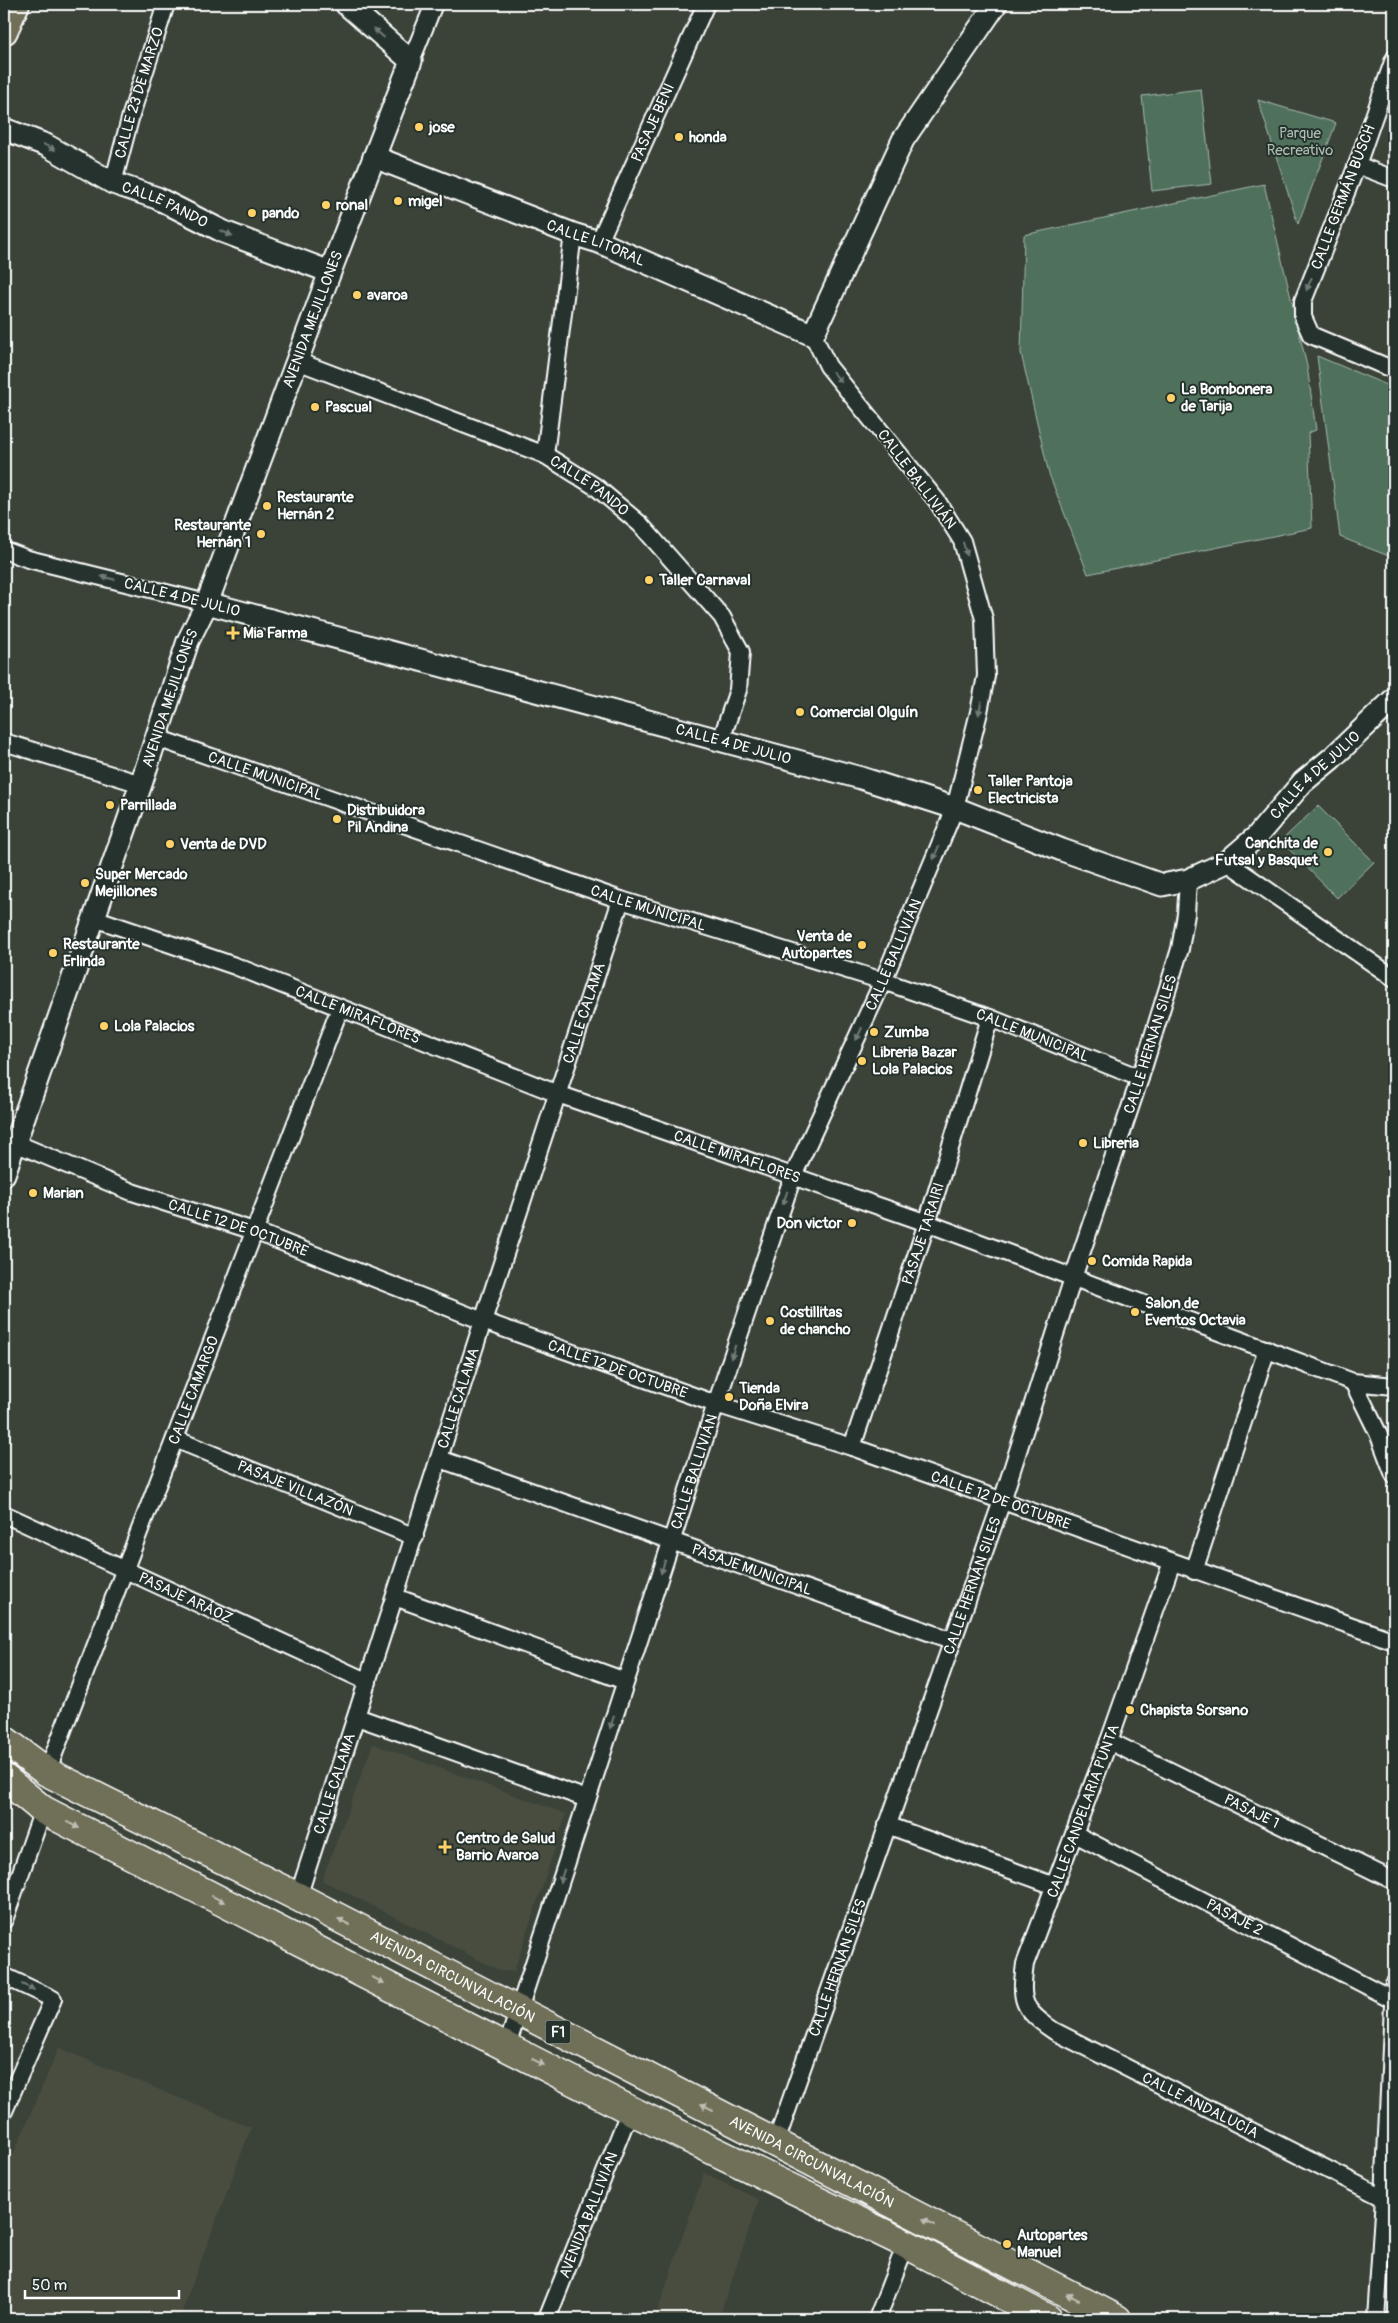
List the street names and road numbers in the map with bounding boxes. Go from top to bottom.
street label: CALLE 23 DE MARZO [111,25,168,160]
street label: PASAJE BENI [627,80,679,165]
street label: CALLE GERMÁN BUSCH [1307,122,1380,272]
street label: CALLE PANDO [119,178,211,232]
street label: CALLE LITORAL [544,216,648,271]
street label: AVENIDA MEJILLONES [279,248,347,391]
street label: CALLE BALLIVIÁN [873,426,960,533]
street label: CALLE PANDO [546,451,632,520]
street label: CALLE 4 DE JULIO [122,574,242,621]
street label: AVENIDA MEJILLONES [138,626,203,770]
street label: CALLE 4 DE JULIO [673,720,793,769]
street label: CALLE 4 DE JULIO [1266,727,1364,824]
street label: CALLE MUNICIPAL [205,748,325,805]
street label: CALLE MUNICIPAL [588,881,708,936]
street label: CALLE BALLIVIÁN [862,896,926,1014]
street label: CALLE CALAMA [559,960,610,1066]
street label: CALLE HERNÁN SILES [1120,972,1181,1116]
street label: CALLE MIRAFLORES [292,982,423,1048]
street label: CALLE MUNICIPAL [973,1005,1092,1067]
street label: CALLE MIRAFLORES [671,1126,803,1188]
street label: PASAJE TARAIRI [898,1180,949,1287]
street label: CALLE 12 DE OCTUBRE [166,1195,311,1261]
street label: CALLE CAMARGO [165,1333,223,1447]
street label: CALLE 12 DE OCTUBRE [545,1336,690,1403]
street label: CALLE CALAMA [434,1345,484,1451]
street label: CALLE BALLIVIÁN [667,1412,722,1532]
street label: PASAJE VILLAZÓN [234,1456,356,1521]
street label: CALLE 12 DE OCTUBRE [928,1467,1073,1535]
street label: CALLE HERNÁN SILES [940,1514,1006,1657]
street label: PASAJE MUNICIPAL [689,1540,815,1600]
street label: PASAJE ARÁOZ [135,1568,235,1628]
street label: CALLE CANDELARIA PUNTA [1043,1722,1124,1901]
street label: CALLE CALAMA [310,1731,360,1837]
street label: PASAJE 1 [1221,1790,1282,1833]
street label: PASAJE 2 [1203,1895,1266,1940]
street label: CALLE HERNÁN SILES [805,1896,871,2039]
street label: AVENIDA CIRCUNVALACIÓN [367,1927,538,2027]
road number: F1 [546,2020,570,2044]
street label: CALLE ANDALUCÍA [1139,2068,1262,2143]
street label: AVENIDA CIRCUNVALACIÓN [726,2112,897,2213]
street label: AVENIDA BALLIVIÁN [555,2149,622,2281]

